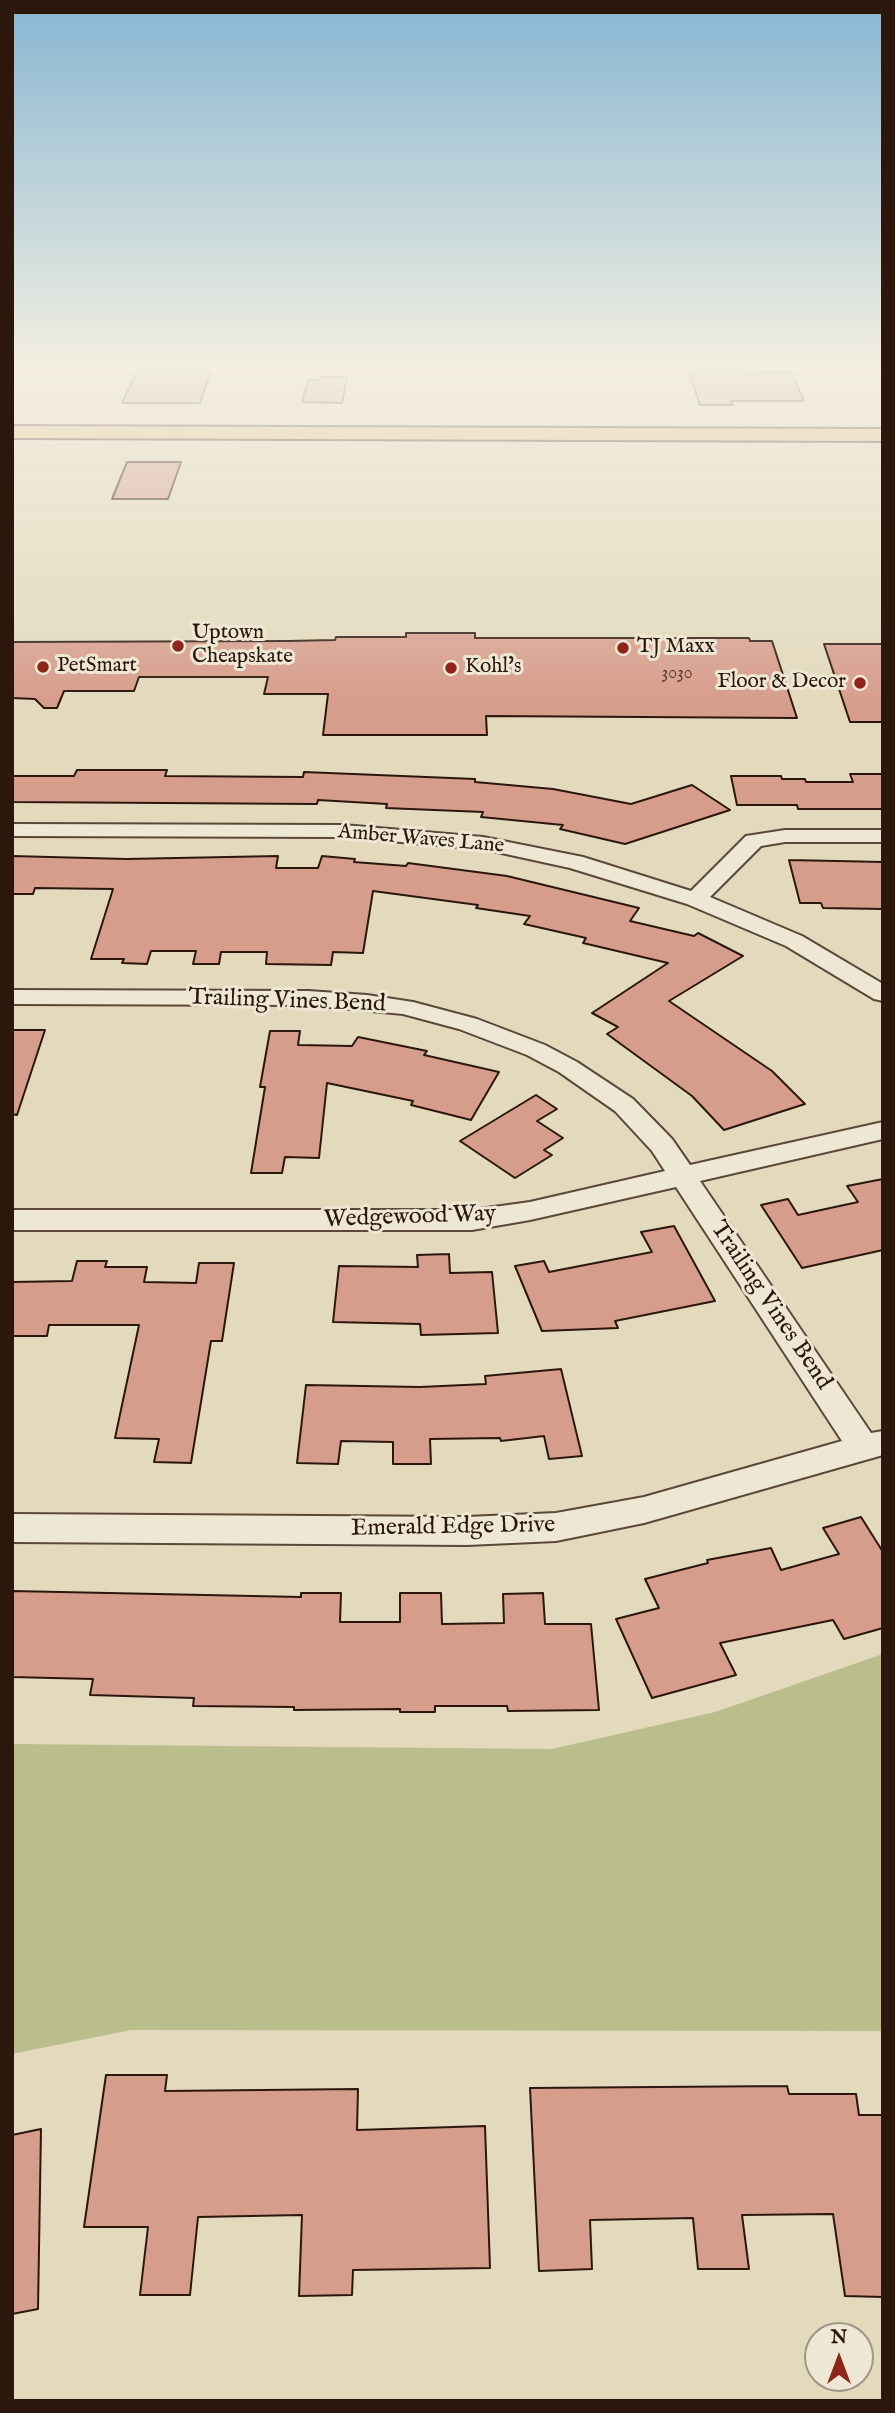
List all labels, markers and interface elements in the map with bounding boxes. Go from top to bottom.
place label: Uptown Cheapskate [192,621,293,671]
place label: TJ Maxx [637,635,715,661]
marker: Uptown Cheapskate [170,638,186,654]
marker: TJ Maxx [615,640,631,656]
place label: PetSmart [57,654,137,680]
place label: Kohl's [465,655,521,681]
marker: PetSmart [35,659,51,675]
marker: Kohl's [443,660,459,676]
house number: 3030 [661,663,693,685]
place label: Floor & Decor [717,670,846,696]
marker: Floor & Decor [852,675,868,691]
street label: Amber Waves Lane [337,820,505,860]
street label: Trailing Vines Bend [188,984,386,1020]
street label: Wedgewood Way [323,1201,497,1235]
street label: Trailing Vines Bend [703,1216,837,1396]
street label: Emerald Edge Drive [351,1512,555,1544]
north arrow [804,2322,874,2392]
text: N [831,2326,847,2350]

